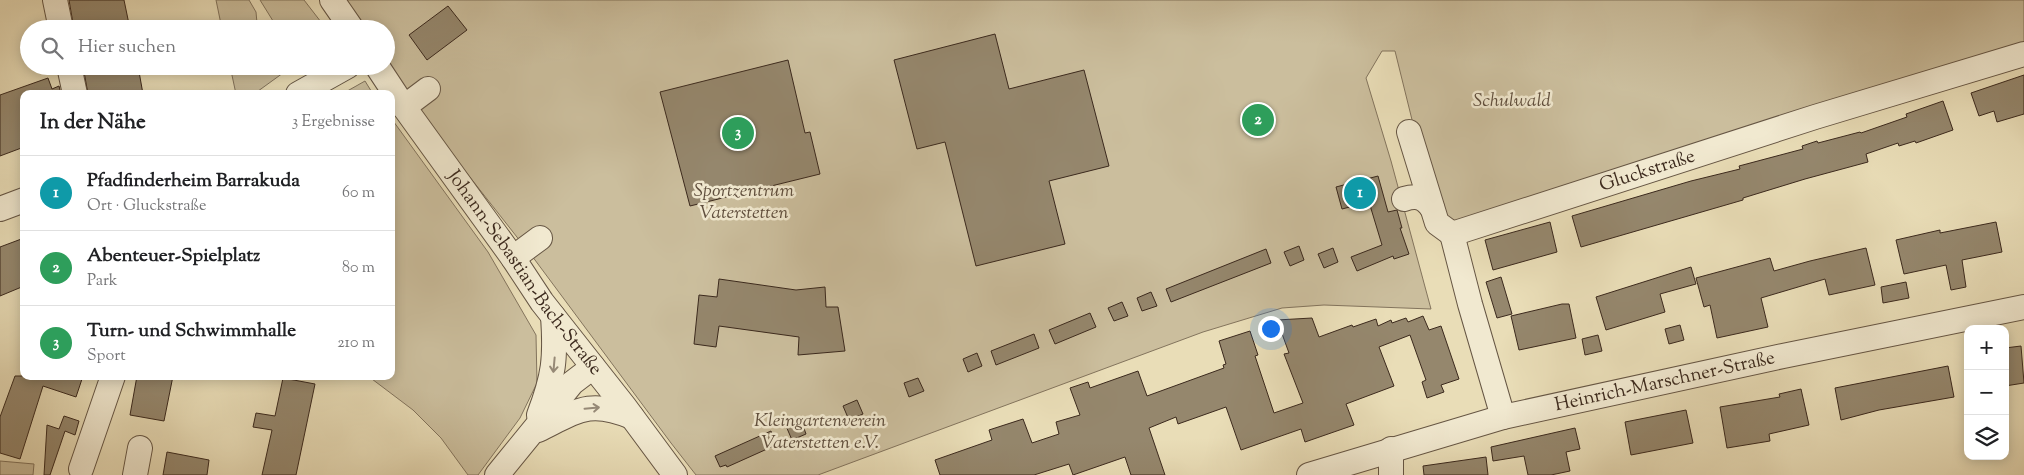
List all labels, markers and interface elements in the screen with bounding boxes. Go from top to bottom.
search box [20,20,395,75]
icon: search [38,34,66,62]
text: Hier suchen [78,34,176,61]
park label: Schulwald [1473,88,1552,115]
pin: 2 [1242,101,1274,139]
text: In der Nähe [40,108,146,138]
text: 3 Ergebnisse [292,111,375,134]
pin: 3 [722,114,754,152]
street label: Gluckstraße [1596,143,1699,199]
street label: Johann-Sebastian-Bach-Straße [440,164,609,381]
text: Pfadfinderheim Barrakuda [87,168,300,195]
pin: 1 [1344,174,1376,212]
park label: Sportzentrum Vaterstetten [694,178,795,227]
text: 1 [53,182,59,205]
text: 60 m [342,182,375,205]
text: Ort · Gluckstraße [87,195,206,218]
text: Abenteuer-Spielplatz [87,243,260,270]
text: 2 [52,257,60,280]
text: 80 m [342,257,375,280]
text: Park [87,270,118,293]
your location [1258,316,1284,342]
text: Turn- und Schwimmhalle [87,318,296,345]
map controls [1964,325,2009,460]
button: + [1964,325,2009,370]
text: 3 [53,332,59,355]
text: 210 m [337,332,375,355]
text: Sport [87,345,126,368]
street label: Heinrich-Marschner-Straße [1552,345,1778,419]
one-way arrow [549,357,559,373]
button: − [1964,370,2009,415]
one-way arrow [584,404,600,413]
park label: Kleingartenverein Vaterstetten e.V. [754,408,886,457]
button: layers [1964,415,2009,460]

